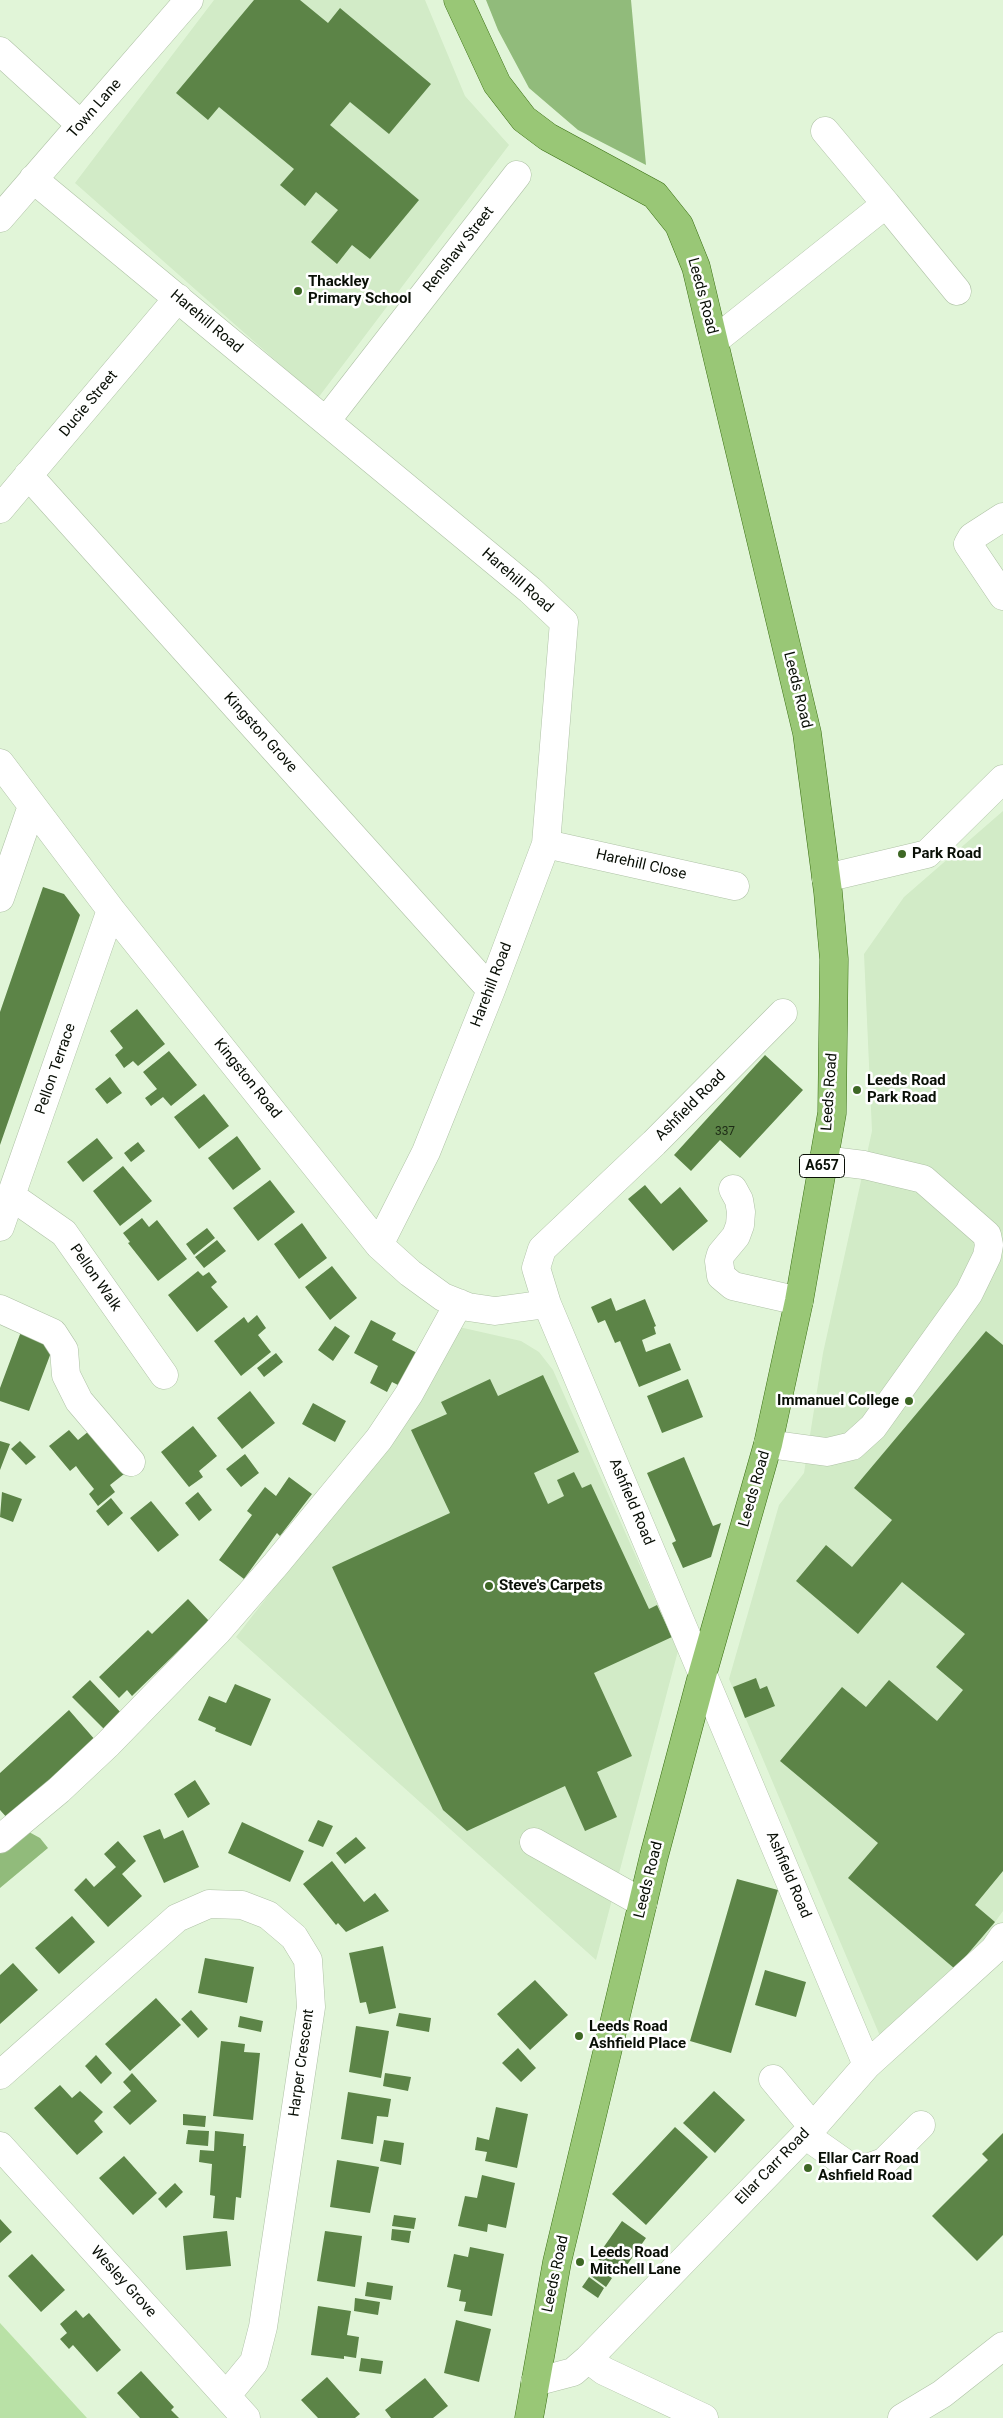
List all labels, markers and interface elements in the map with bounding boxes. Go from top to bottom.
street label: Town Lane [64,76,126,142]
street label: Renshaw Street [420,203,498,297]
street label: Leeds Road [683,256,721,336]
place label: Thackley Primary School [308,273,411,308]
marker: Thackley Primary School [292,285,304,297]
street label: Harehill Road [166,286,246,358]
street label: Ducie Street [56,367,122,441]
street label: Harehill Road [477,545,557,617]
street label: Leeds Road [779,650,815,730]
street label: Kingston Grove [219,689,301,777]
place label: Park Road [912,845,981,863]
street label: Harehill Close [594,846,688,884]
marker: Park Road [896,848,908,860]
street label: Harehill Road [468,940,516,1030]
street label: Pellon Terrace [32,1021,80,1117]
street label: Kingston Road [209,1036,285,1122]
street label: Leeds Road [818,1052,842,1132]
street label: Ashfield Road [652,1067,730,1145]
place label: Leeds Road Park Road [867,1072,946,1107]
marker: Leeds Road Park Road [851,1084,863,1096]
house number: 337 [715,1125,735,1139]
road number: A657 [800,1154,844,1178]
street label: Pellon Walk [65,1241,125,1315]
place label: Immanuel College [777,1392,899,1410]
marker: Immanuel College [903,1395,915,1407]
street label: Leeds Road [736,1449,774,1529]
street label: Ashfield Road [605,1456,657,1548]
place label: Steve's Carpets [499,1577,603,1595]
marker: Steve's Carpets [483,1580,495,1592]
street label: Ashfield Road [762,1829,814,1921]
street label: Leeds Road [631,1840,667,1920]
street label: Harper Crescent [286,2008,318,2118]
place label: Leeds Road Ashfield Place [589,2018,686,2053]
marker: Leeds Road Ashfield Place [573,2030,585,2042]
street label: Ellar Carr Road [732,2125,814,2209]
place label: Ellar Carr Road Ashfield Road [818,2150,919,2185]
marker: Ellar Carr Road Ashfield Road [802,2162,814,2174]
street label: Leeds Road [539,2234,573,2314]
street label: Wesley Grove [86,2243,160,2321]
place label: Leeds Road Mitchell Lane [590,2244,681,2279]
marker: Leeds Road Mitchell Lane [574,2256,586,2268]

